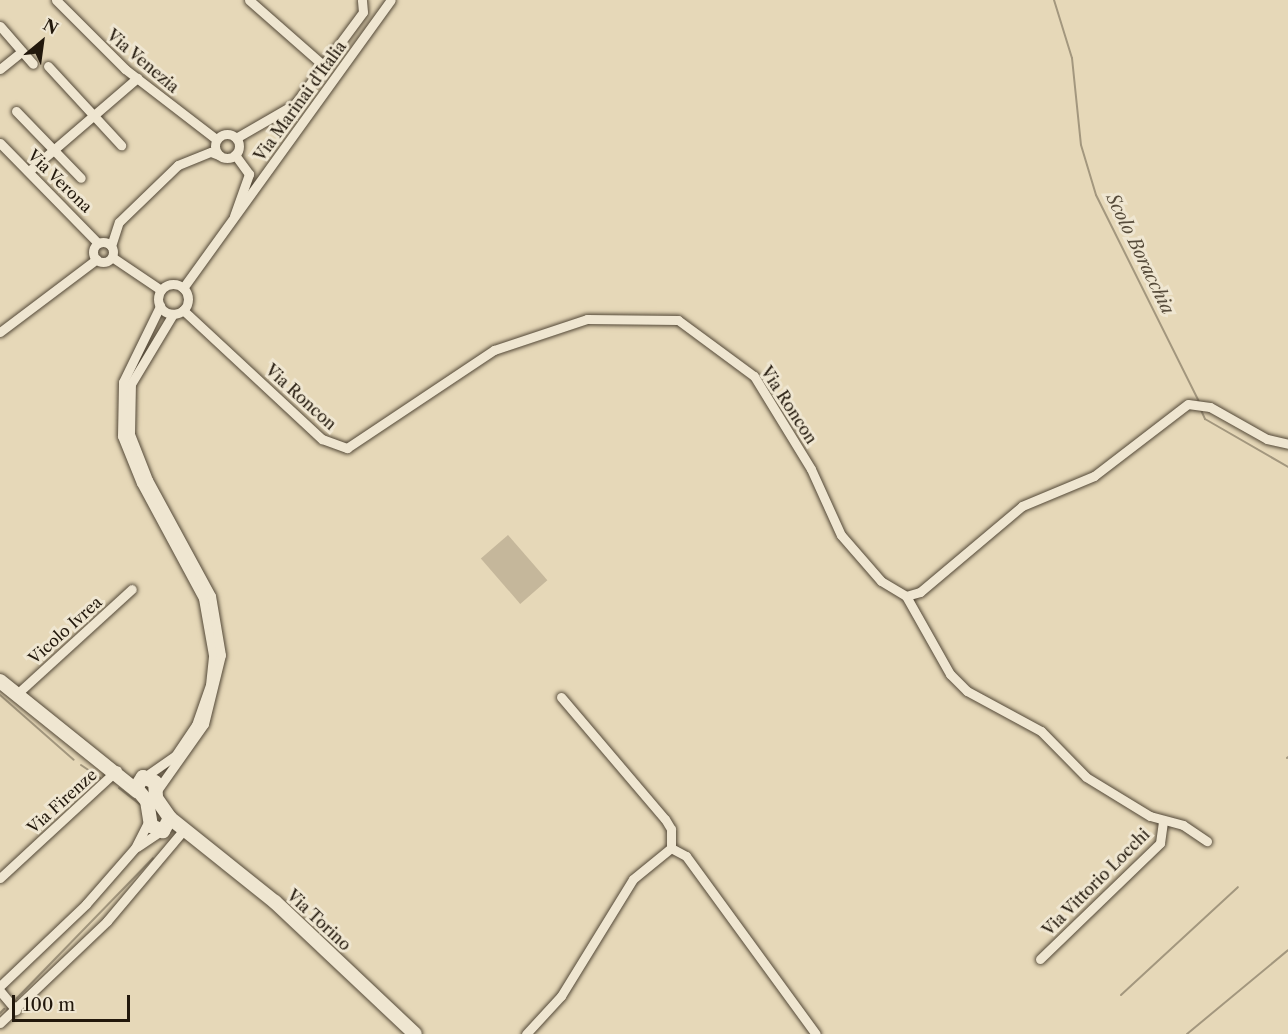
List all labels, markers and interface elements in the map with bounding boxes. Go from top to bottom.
north arrow [12,12,72,72]
text: N [40,14,62,38]
street label: Via Venezia [103,25,183,97]
street label: Via Marinai d'Italia [250,37,350,165]
street label: Via Verona [23,145,97,217]
water label: Scolo Boracchia [1101,190,1179,318]
street label: Via Roncon [262,360,340,434]
street label: Via Roncon [757,363,821,447]
street label: Vicolo Ivrea [25,592,105,668]
street label: Via Firenze [23,765,101,837]
street label: Via Vittorio Locchi [1038,824,1154,940]
street label: Via Torino [283,885,355,955]
scale bar [15,983,134,1021]
text: 100 m [23,994,75,1016]

